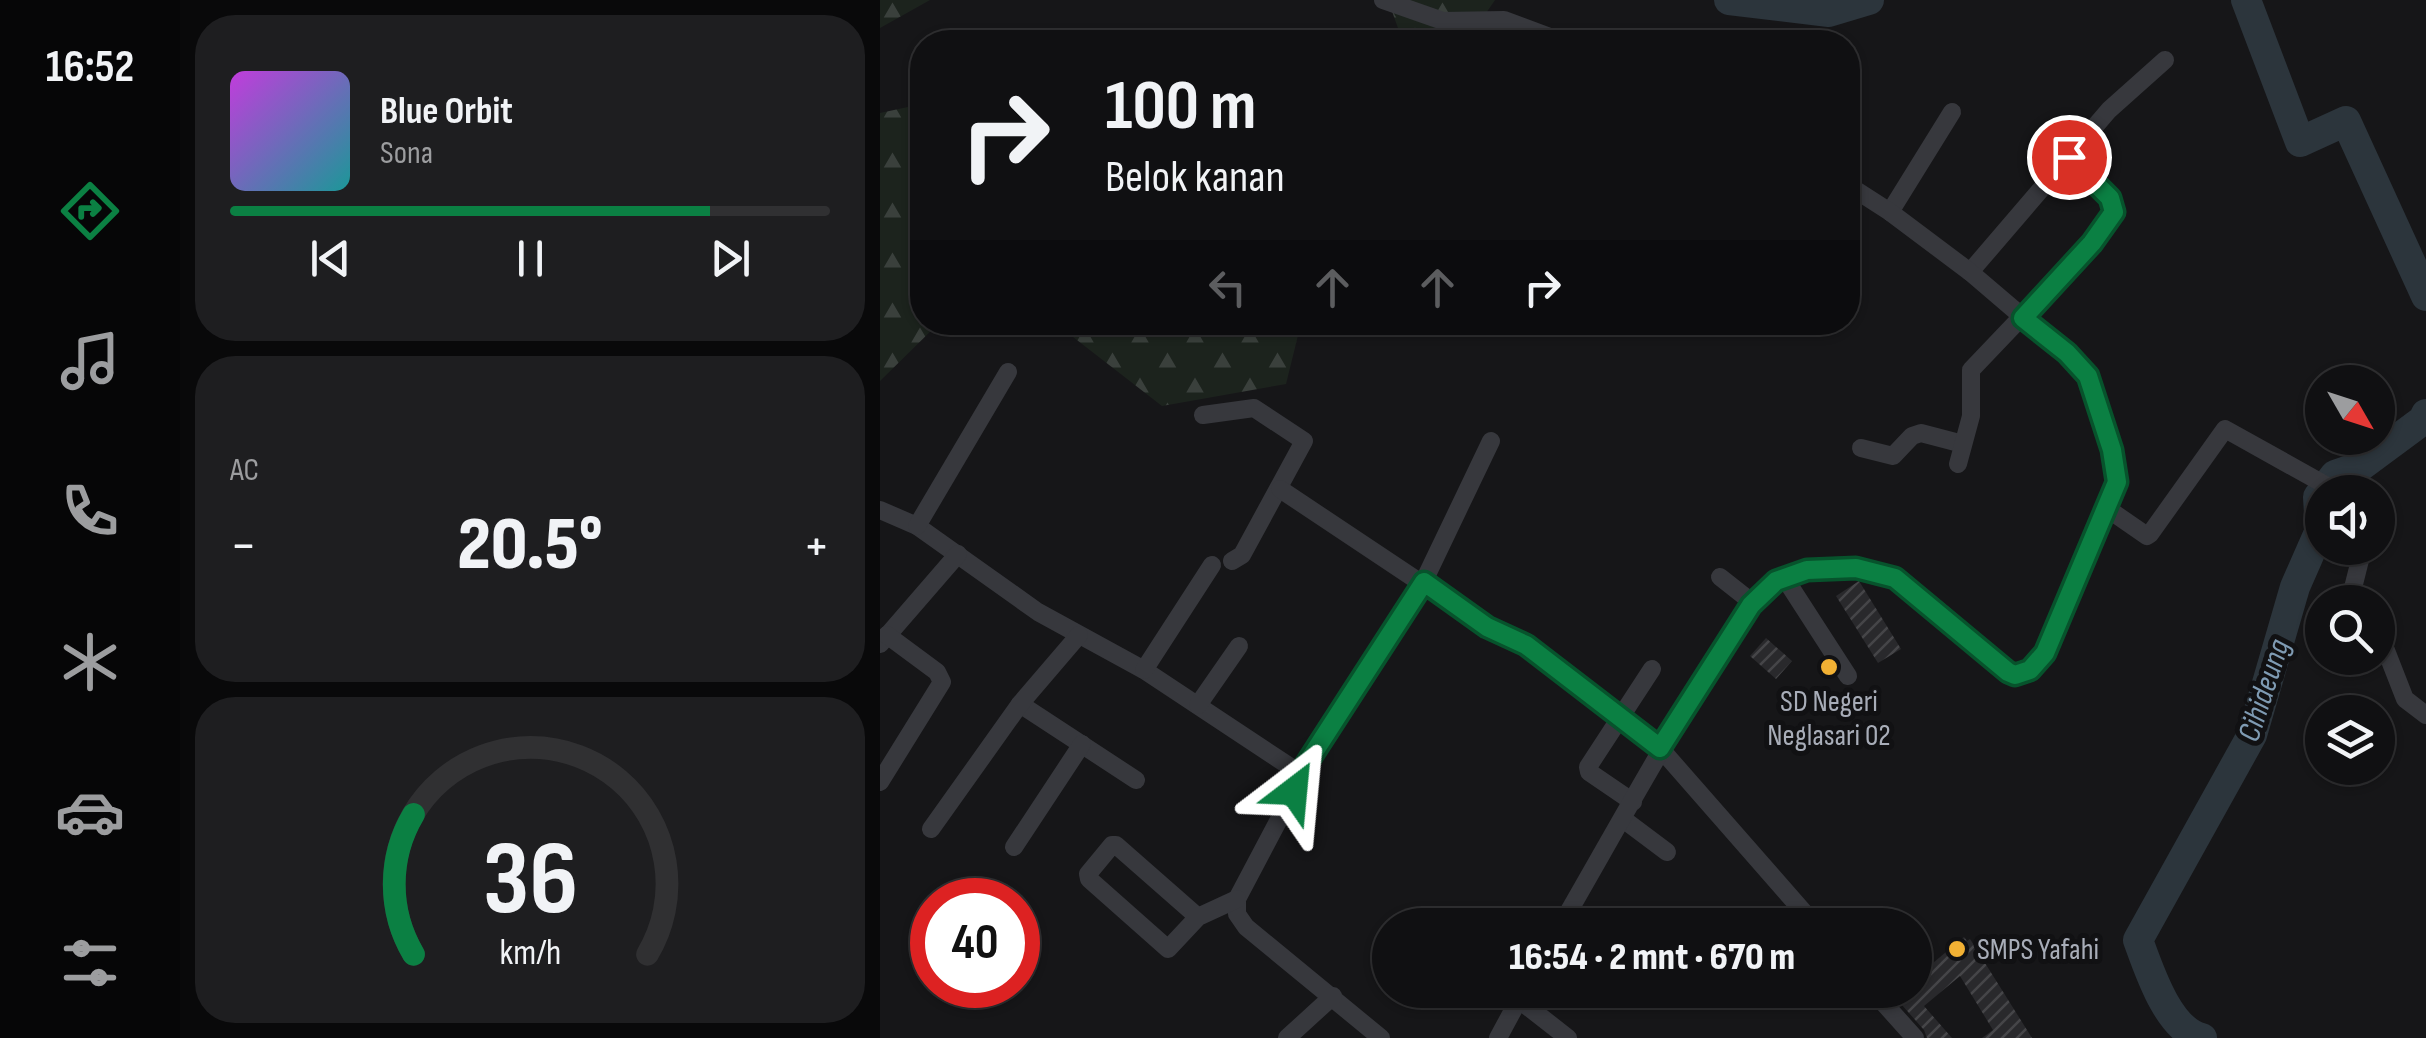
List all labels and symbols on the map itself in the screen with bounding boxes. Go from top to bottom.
pin [2027,115,2112,200]
north arrow [2305,365,2395,455]
water label: Cihideung [2230,634,2299,747]
marker: SD Negeri Neglasari 02 [1818,656,1840,678]
place label: SD Negeri Neglasari 02 [1767,684,1891,754]
position arrow [1242,739,1346,843]
speed limit sign: 40 [910,878,1040,1008]
place label: SMPS Yafahi [1977,932,2099,968]
marker: SMPS Yafahi [1946,938,1968,960]

